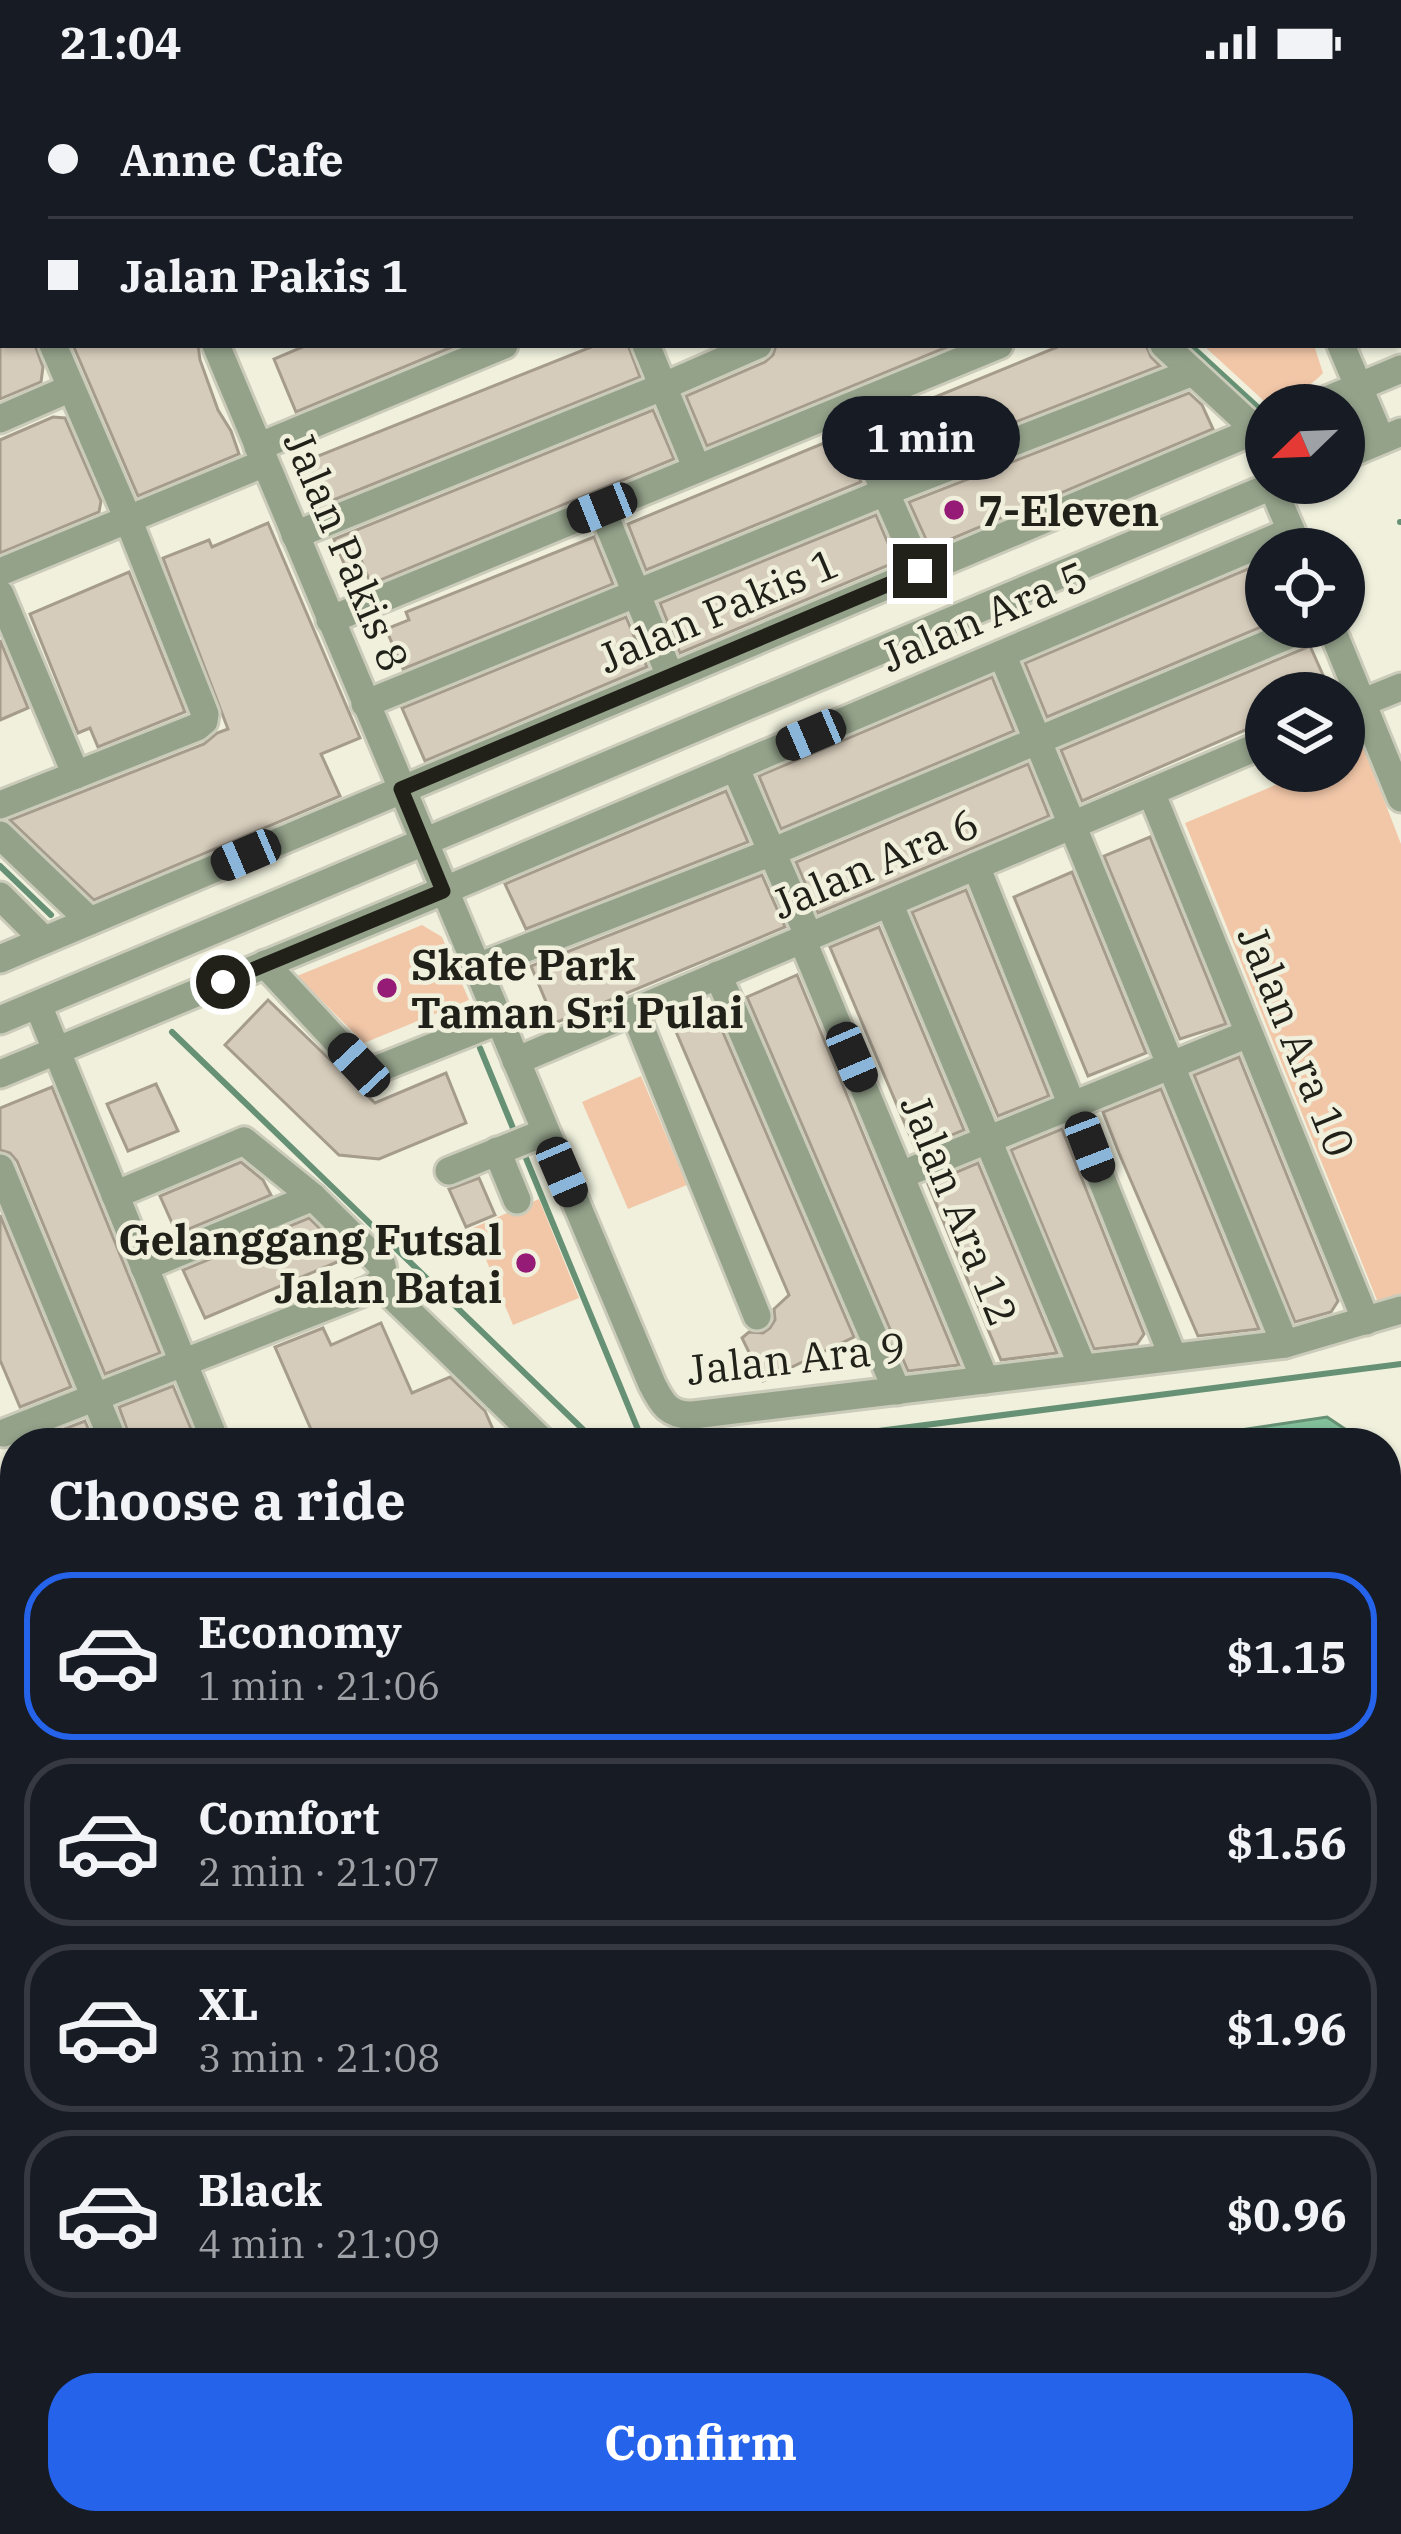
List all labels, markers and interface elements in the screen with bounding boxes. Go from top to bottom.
text: 21:04 [60,13,182,71]
text: Anne Cafe [120,130,344,188]
text: Jalan Pakis 1 [120,246,408,304]
north arrow [1245,384,1365,504]
map controls [1245,384,1365,792]
callout: 1 min [821,397,1019,481]
text: 1 min [866,412,976,463]
street label: Jalan Pakis 8 [272,423,422,679]
car [562,478,642,538]
place label: 7-Eleven [978,483,1159,538]
marker: 7-Eleven [941,497,967,523]
button: locate [1245,528,1365,648]
street label: Jalan Pakis 1 [590,535,846,685]
route end [893,544,947,598]
street label: Jalan Ara 5 [872,548,1096,684]
button: layers [1245,672,1365,792]
car [771,704,851,766]
street label: Jalan Ara 6 [763,795,987,931]
car [206,824,286,886]
street label: Jalan Ara 10 [1226,917,1368,1165]
place label: Skate Park Taman Sri Pulai [411,937,743,1040]
route start [196,955,250,1009]
marker: Skate Park Taman Sri Pulai [374,975,400,1001]
car [821,1017,883,1097]
car [321,1026,397,1104]
street label: Jalan Ara 12 [889,1086,1031,1334]
car [1060,1107,1120,1187]
car [531,1132,593,1212]
place label: Gelanggang Futsal Jalan Batai [118,1212,502,1315]
marker: Gelanggang Futsal Jalan Batai [513,1250,539,1276]
street label: Jalan Ara 9 [684,1319,908,1397]
text: Choose a ride [48,1465,406,1535]
icon: car [54,1602,162,1710]
text: Economy [198,1602,402,1660]
text: $1.15 [1227,1627,1347,1685]
text: 1 min · 21:06 [198,1660,440,1711]
icon: car [54,1788,162,1896]
text: Comfort [198,1788,379,1846]
text: $1.56 [1227,1813,1347,1871]
text: 2 min · 21:07 [198,1846,440,1897]
icon: car [54,1974,162,2082]
text: XL [198,1974,259,2032]
text: $1.96 [1227,1999,1347,2057]
text: 3 min · 21:08 [198,2032,440,2083]
icon: car [54,2160,162,2268]
text: Black [198,2160,322,2218]
text: $0.96 [1227,2185,1347,2243]
text: 4 min · 21:09 [198,2218,440,2269]
button: Confirm [48,2373,1353,2511]

